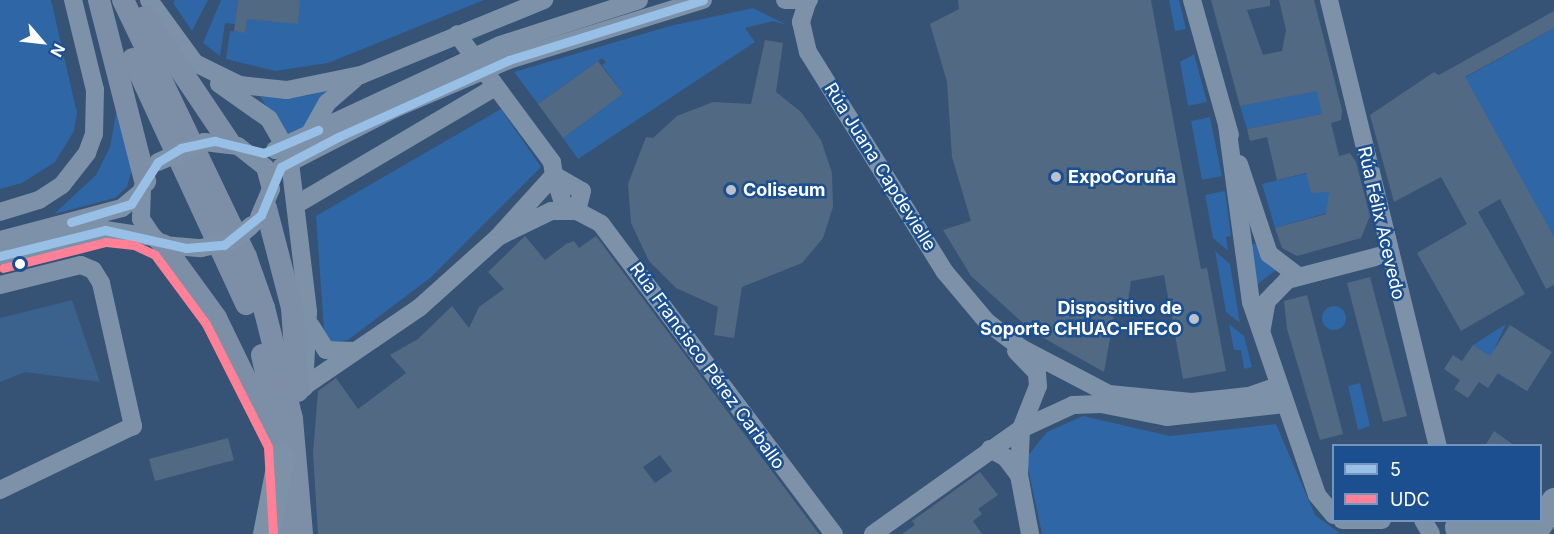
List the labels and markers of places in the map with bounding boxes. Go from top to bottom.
place label: ExpoCoruña [1068,166,1176,188]
marker: ExpoCoruña [1049,170,1063,184]
place label: Coliseum [743,179,826,201]
marker: Coliseum [724,183,738,197]
unlabelled marker [14,258,26,270]
place label: Dispositivo de Soporte CHUAC-IFECO [980,298,1182,340]
marker: Dispositivo de Soporte CHUAC-IFECO [1187,312,1201,326]

